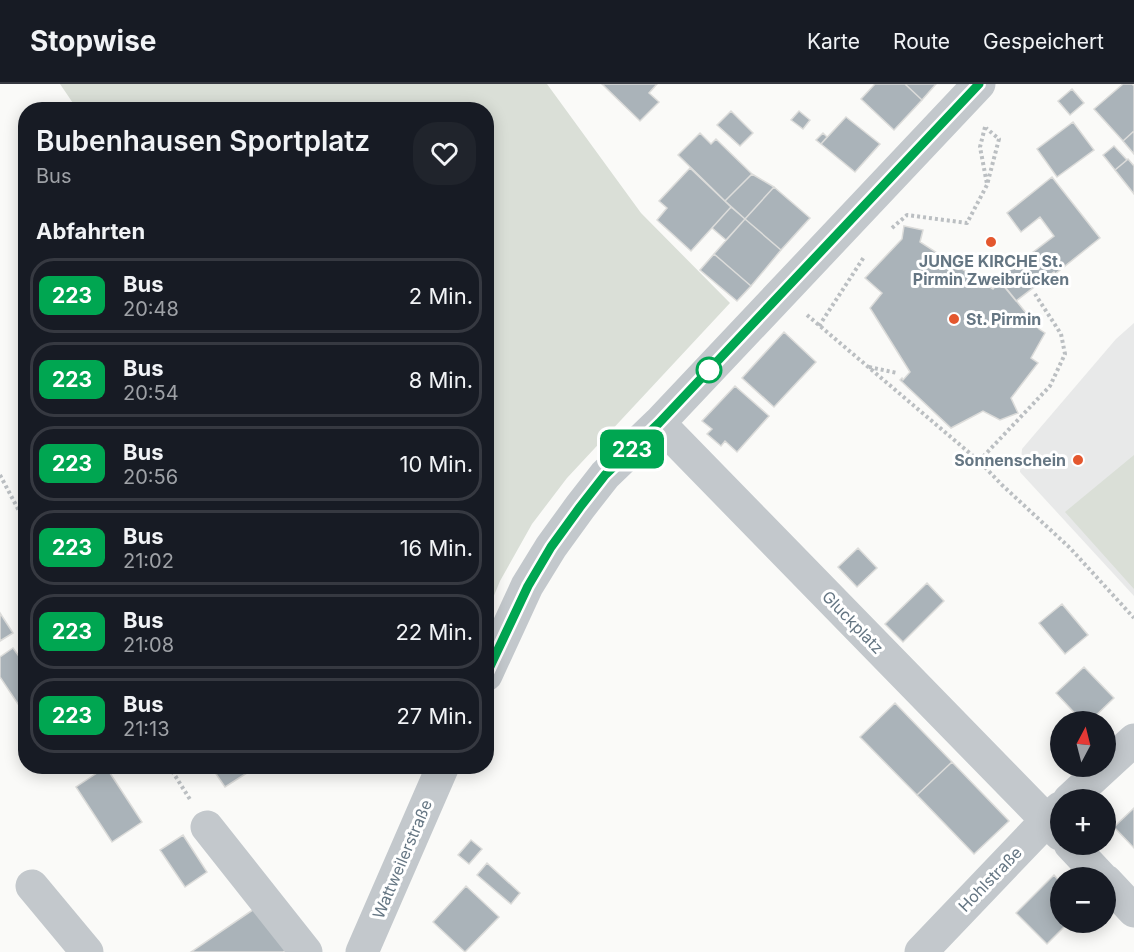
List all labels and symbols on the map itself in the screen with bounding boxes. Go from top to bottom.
marker: JUNGE KIRCHE St. Pirmin Zweibrücken [984,235,998,249]
place label: JUNGE KIRCHE St. Pirmin Zweibrücken [913,251,1069,289]
place label: St. Pirmin [966,309,1041,329]
marker: St. Pirmin [947,312,961,326]
unlabelled marker [696,357,722,383]
line badge: 223 [598,430,666,469]
place label: Sonnenschein [954,450,1066,470]
marker: Sonnenschein [1071,453,1085,467]
street label: Gluckplatz [818,586,888,658]
north arrow [1050,711,1116,777]
street label: Wattweilerstraße [368,796,436,922]
street label: Hohlstraße [954,842,1026,916]

